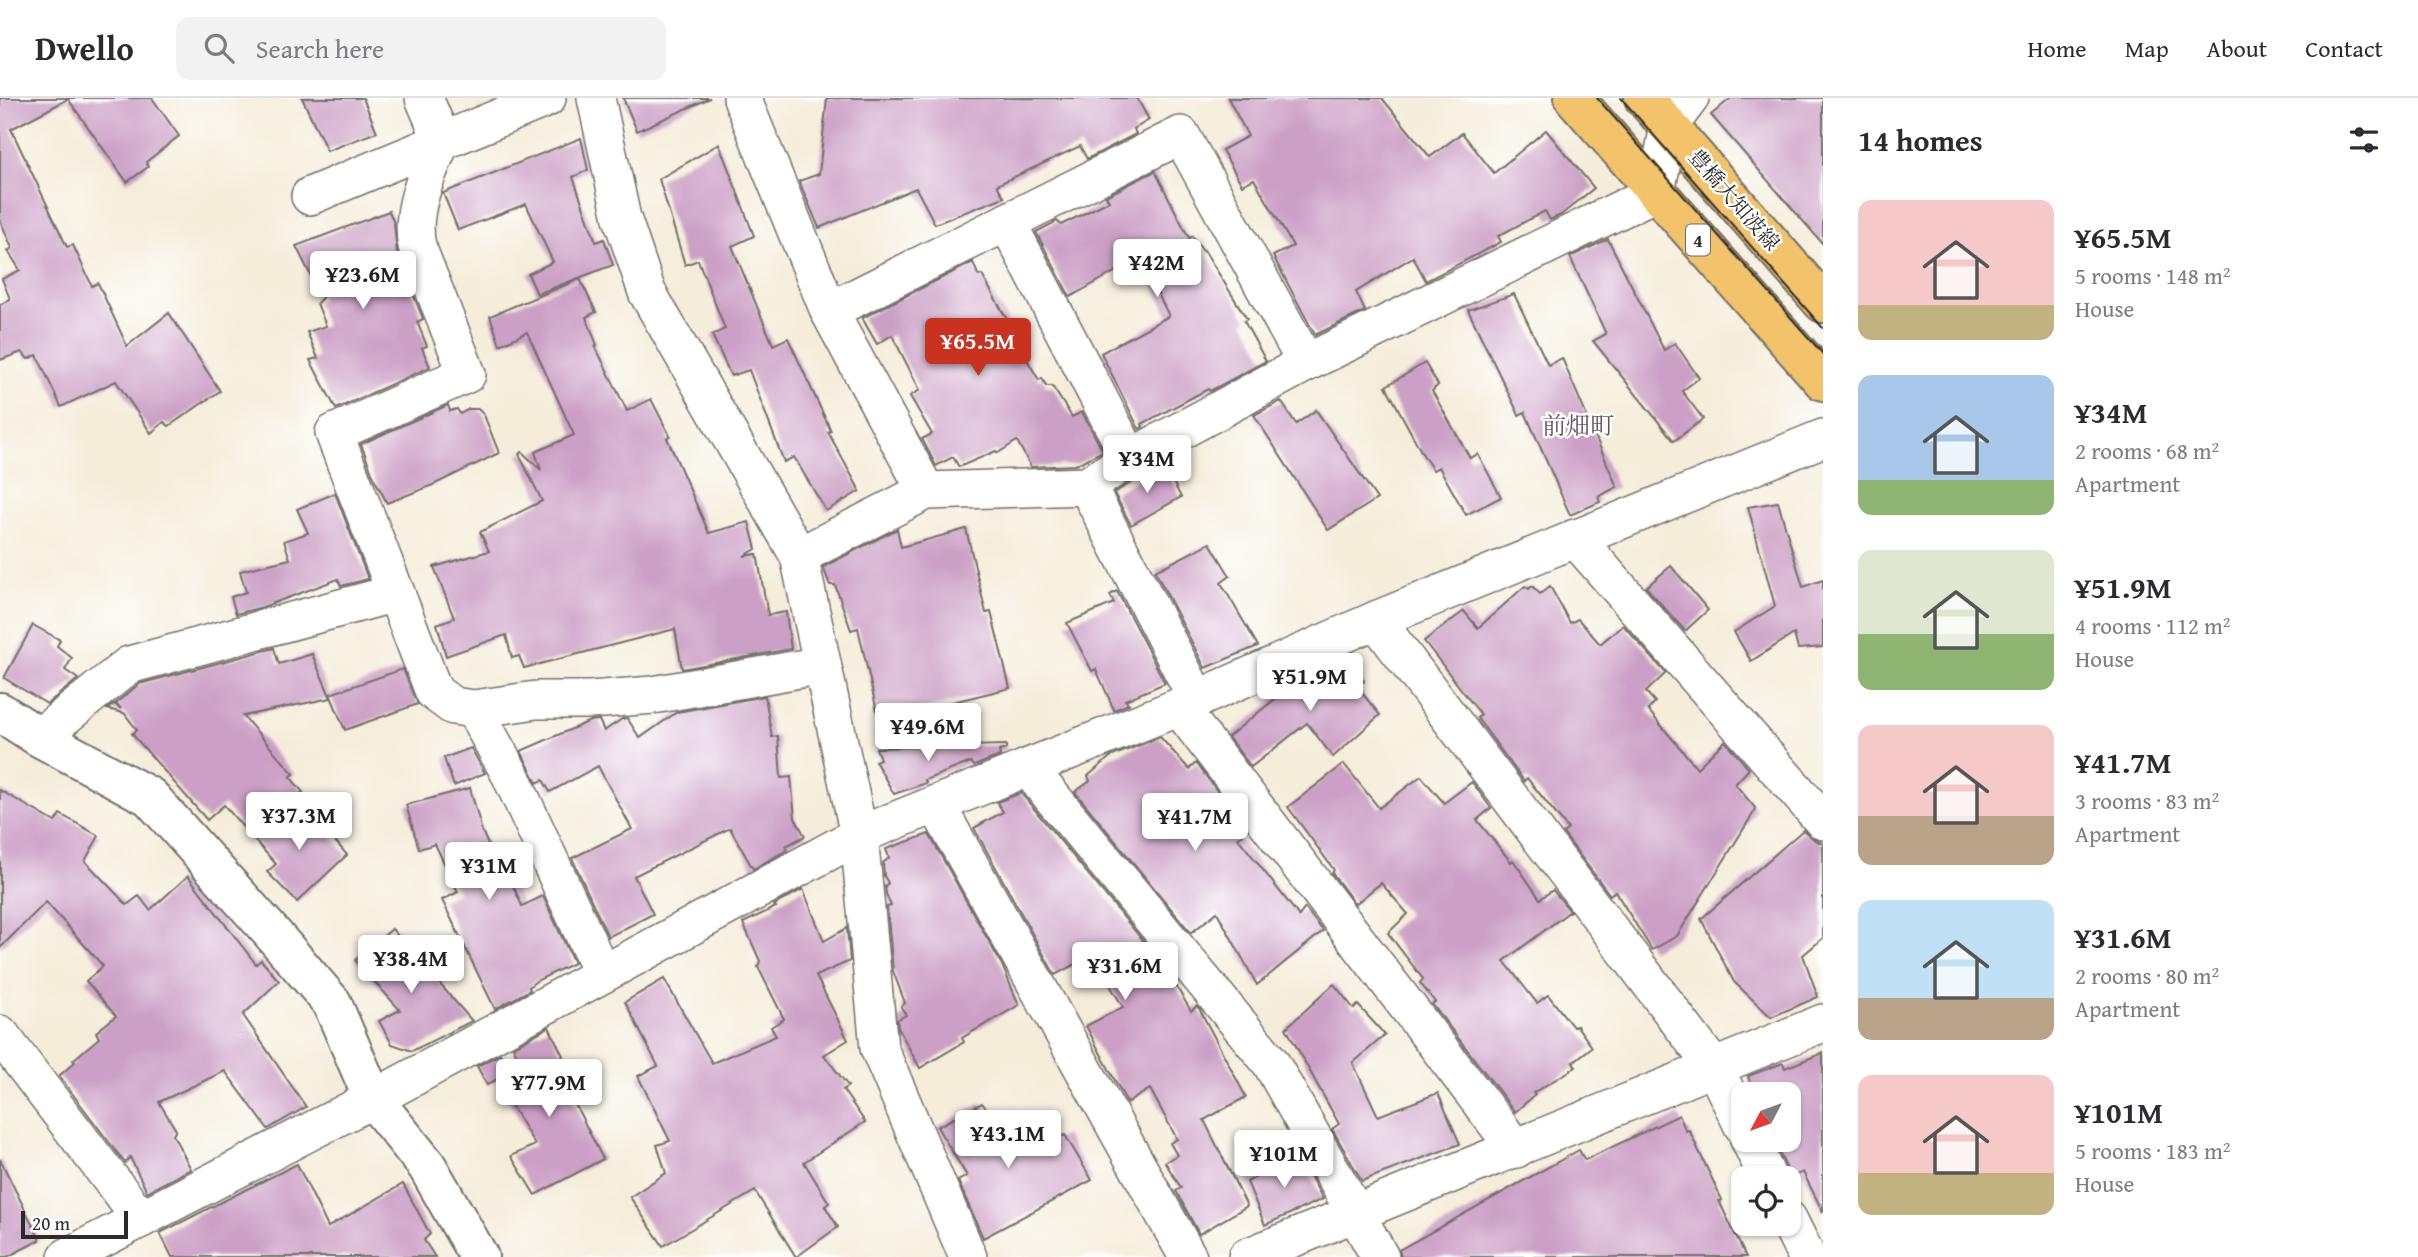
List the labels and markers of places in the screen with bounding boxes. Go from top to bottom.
pin: ¥42M [1116,240,1198,299]
pin: ¥23.6M [306,252,420,311]
pin: ¥65.5M [921,318,1035,378]
pin: ¥34M [1106,436,1188,495]
pin: ¥51.9M [1253,654,1367,713]
pin: ¥49.6M [871,704,985,763]
pin: ¥37.3M [242,792,356,852]
pin: ¥41.7M [1138,794,1252,853]
pin: ¥31M [448,842,530,902]
pin: ¥38.4M [354,936,468,995]
pin: ¥31.6M [1068,942,1182,1002]
pin: ¥77.9M [492,1060,606,1119]
pin: ¥43.1M [951,1110,1065,1170]
pin: ¥101M [1235,1130,1333,1190]

